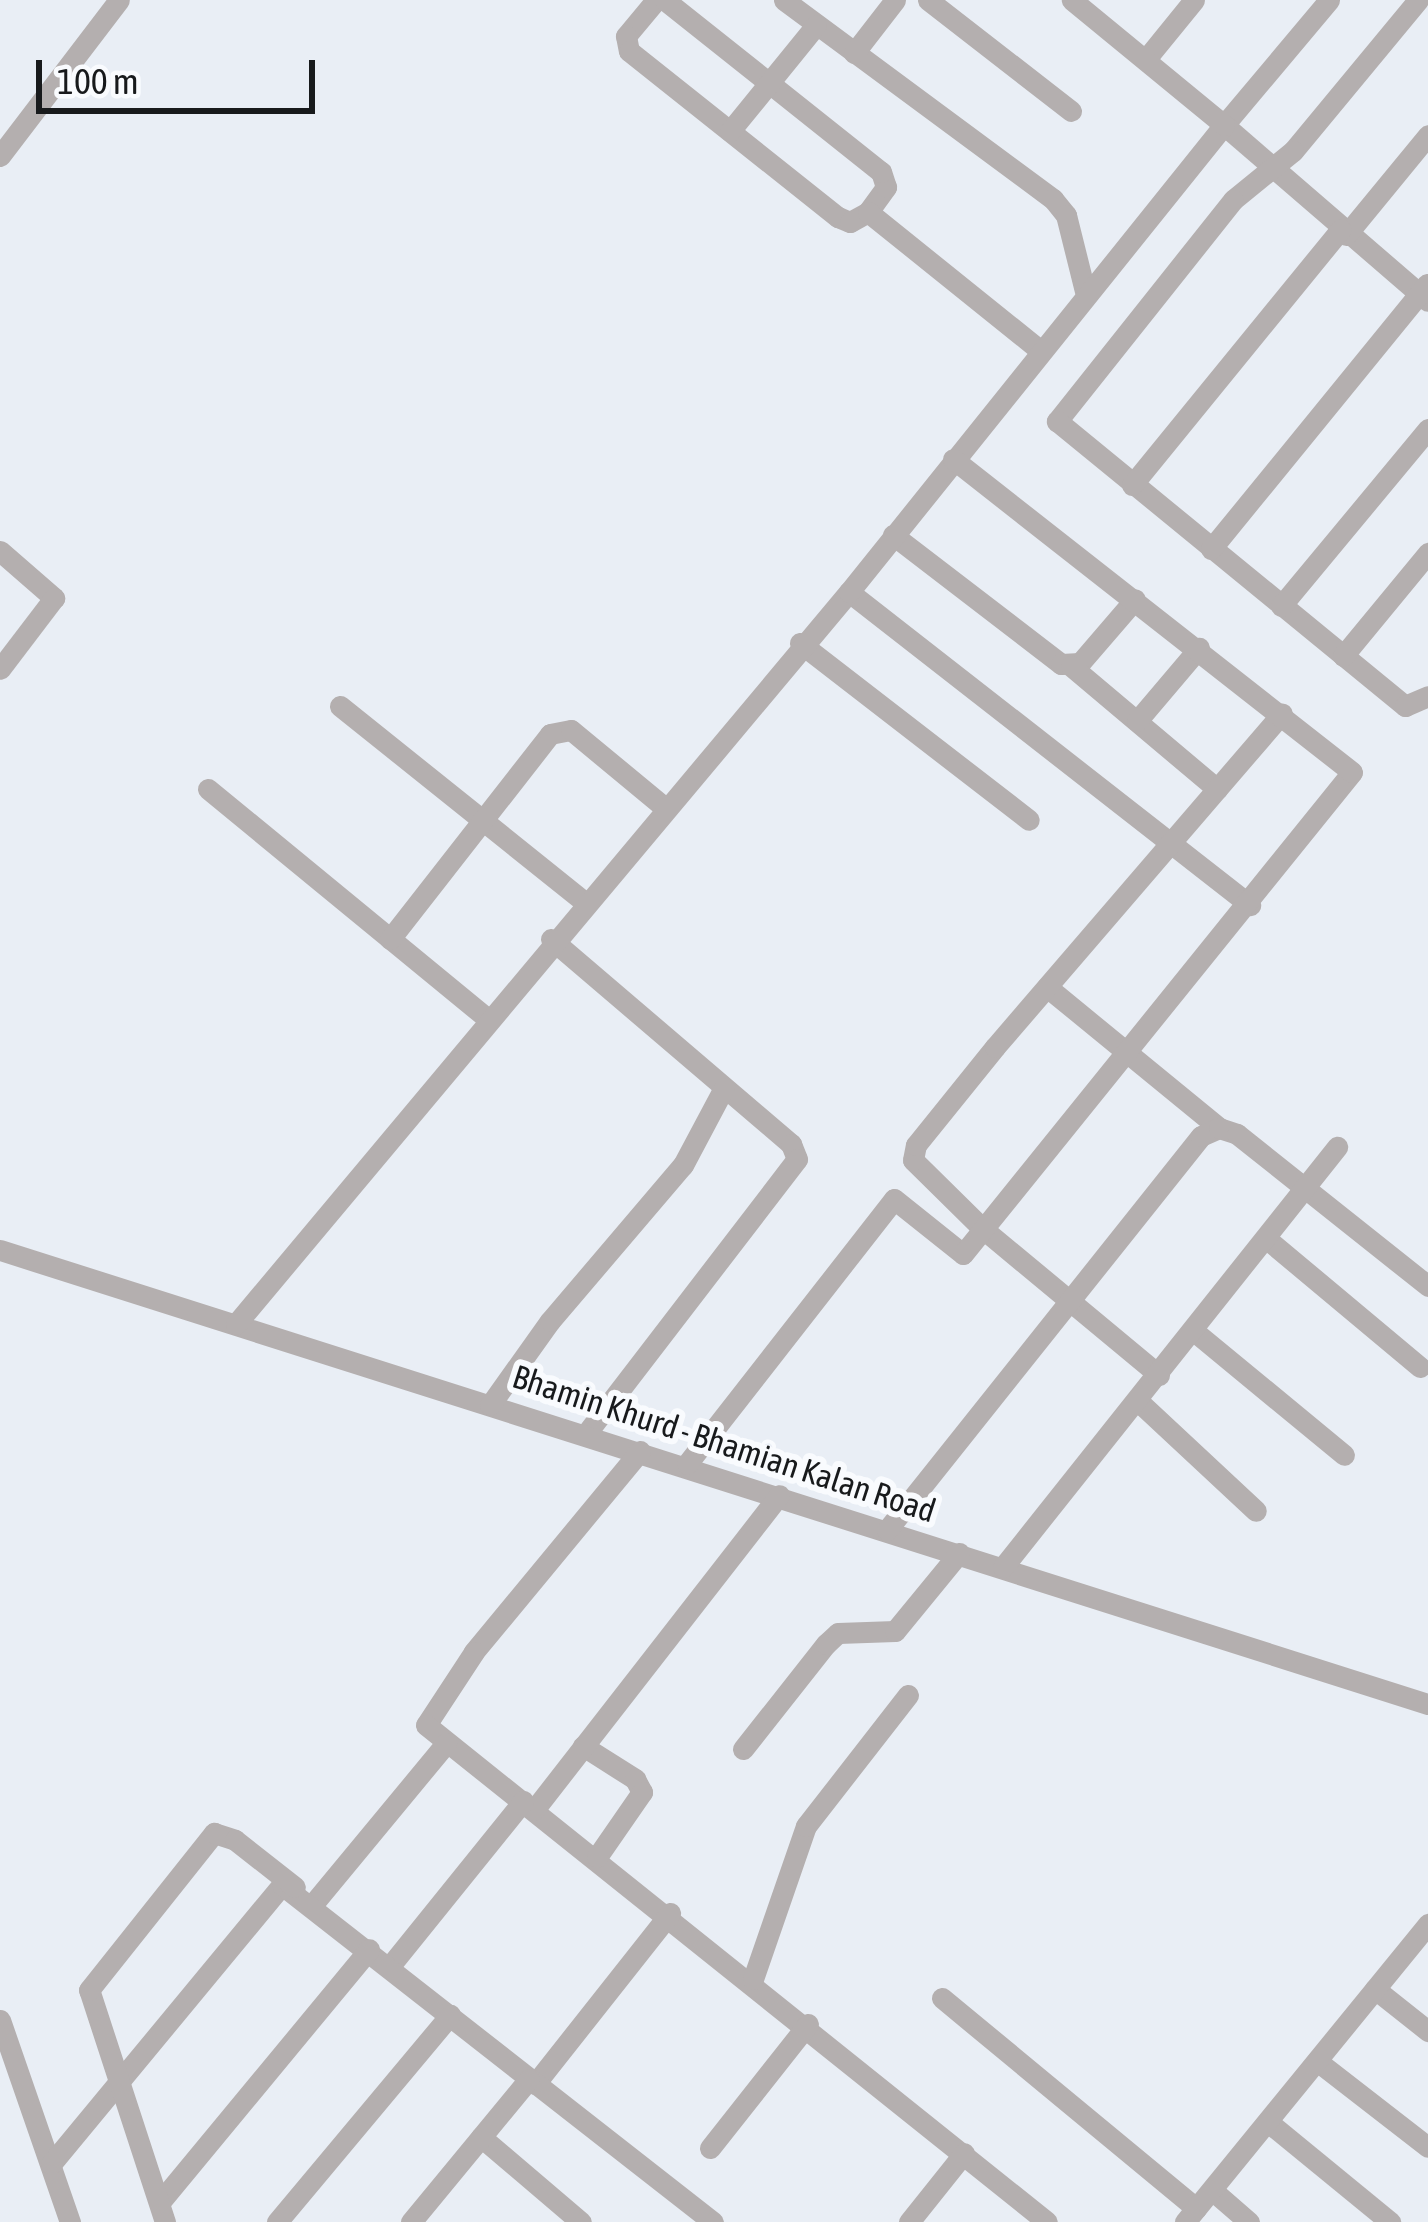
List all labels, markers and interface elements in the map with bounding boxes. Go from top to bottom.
scale bar [42,36,321,110]
text: 100 m [57,60,139,102]
street label: Bhamin Khurd - Bhamian Kalan Road [508,1357,940,1531]

